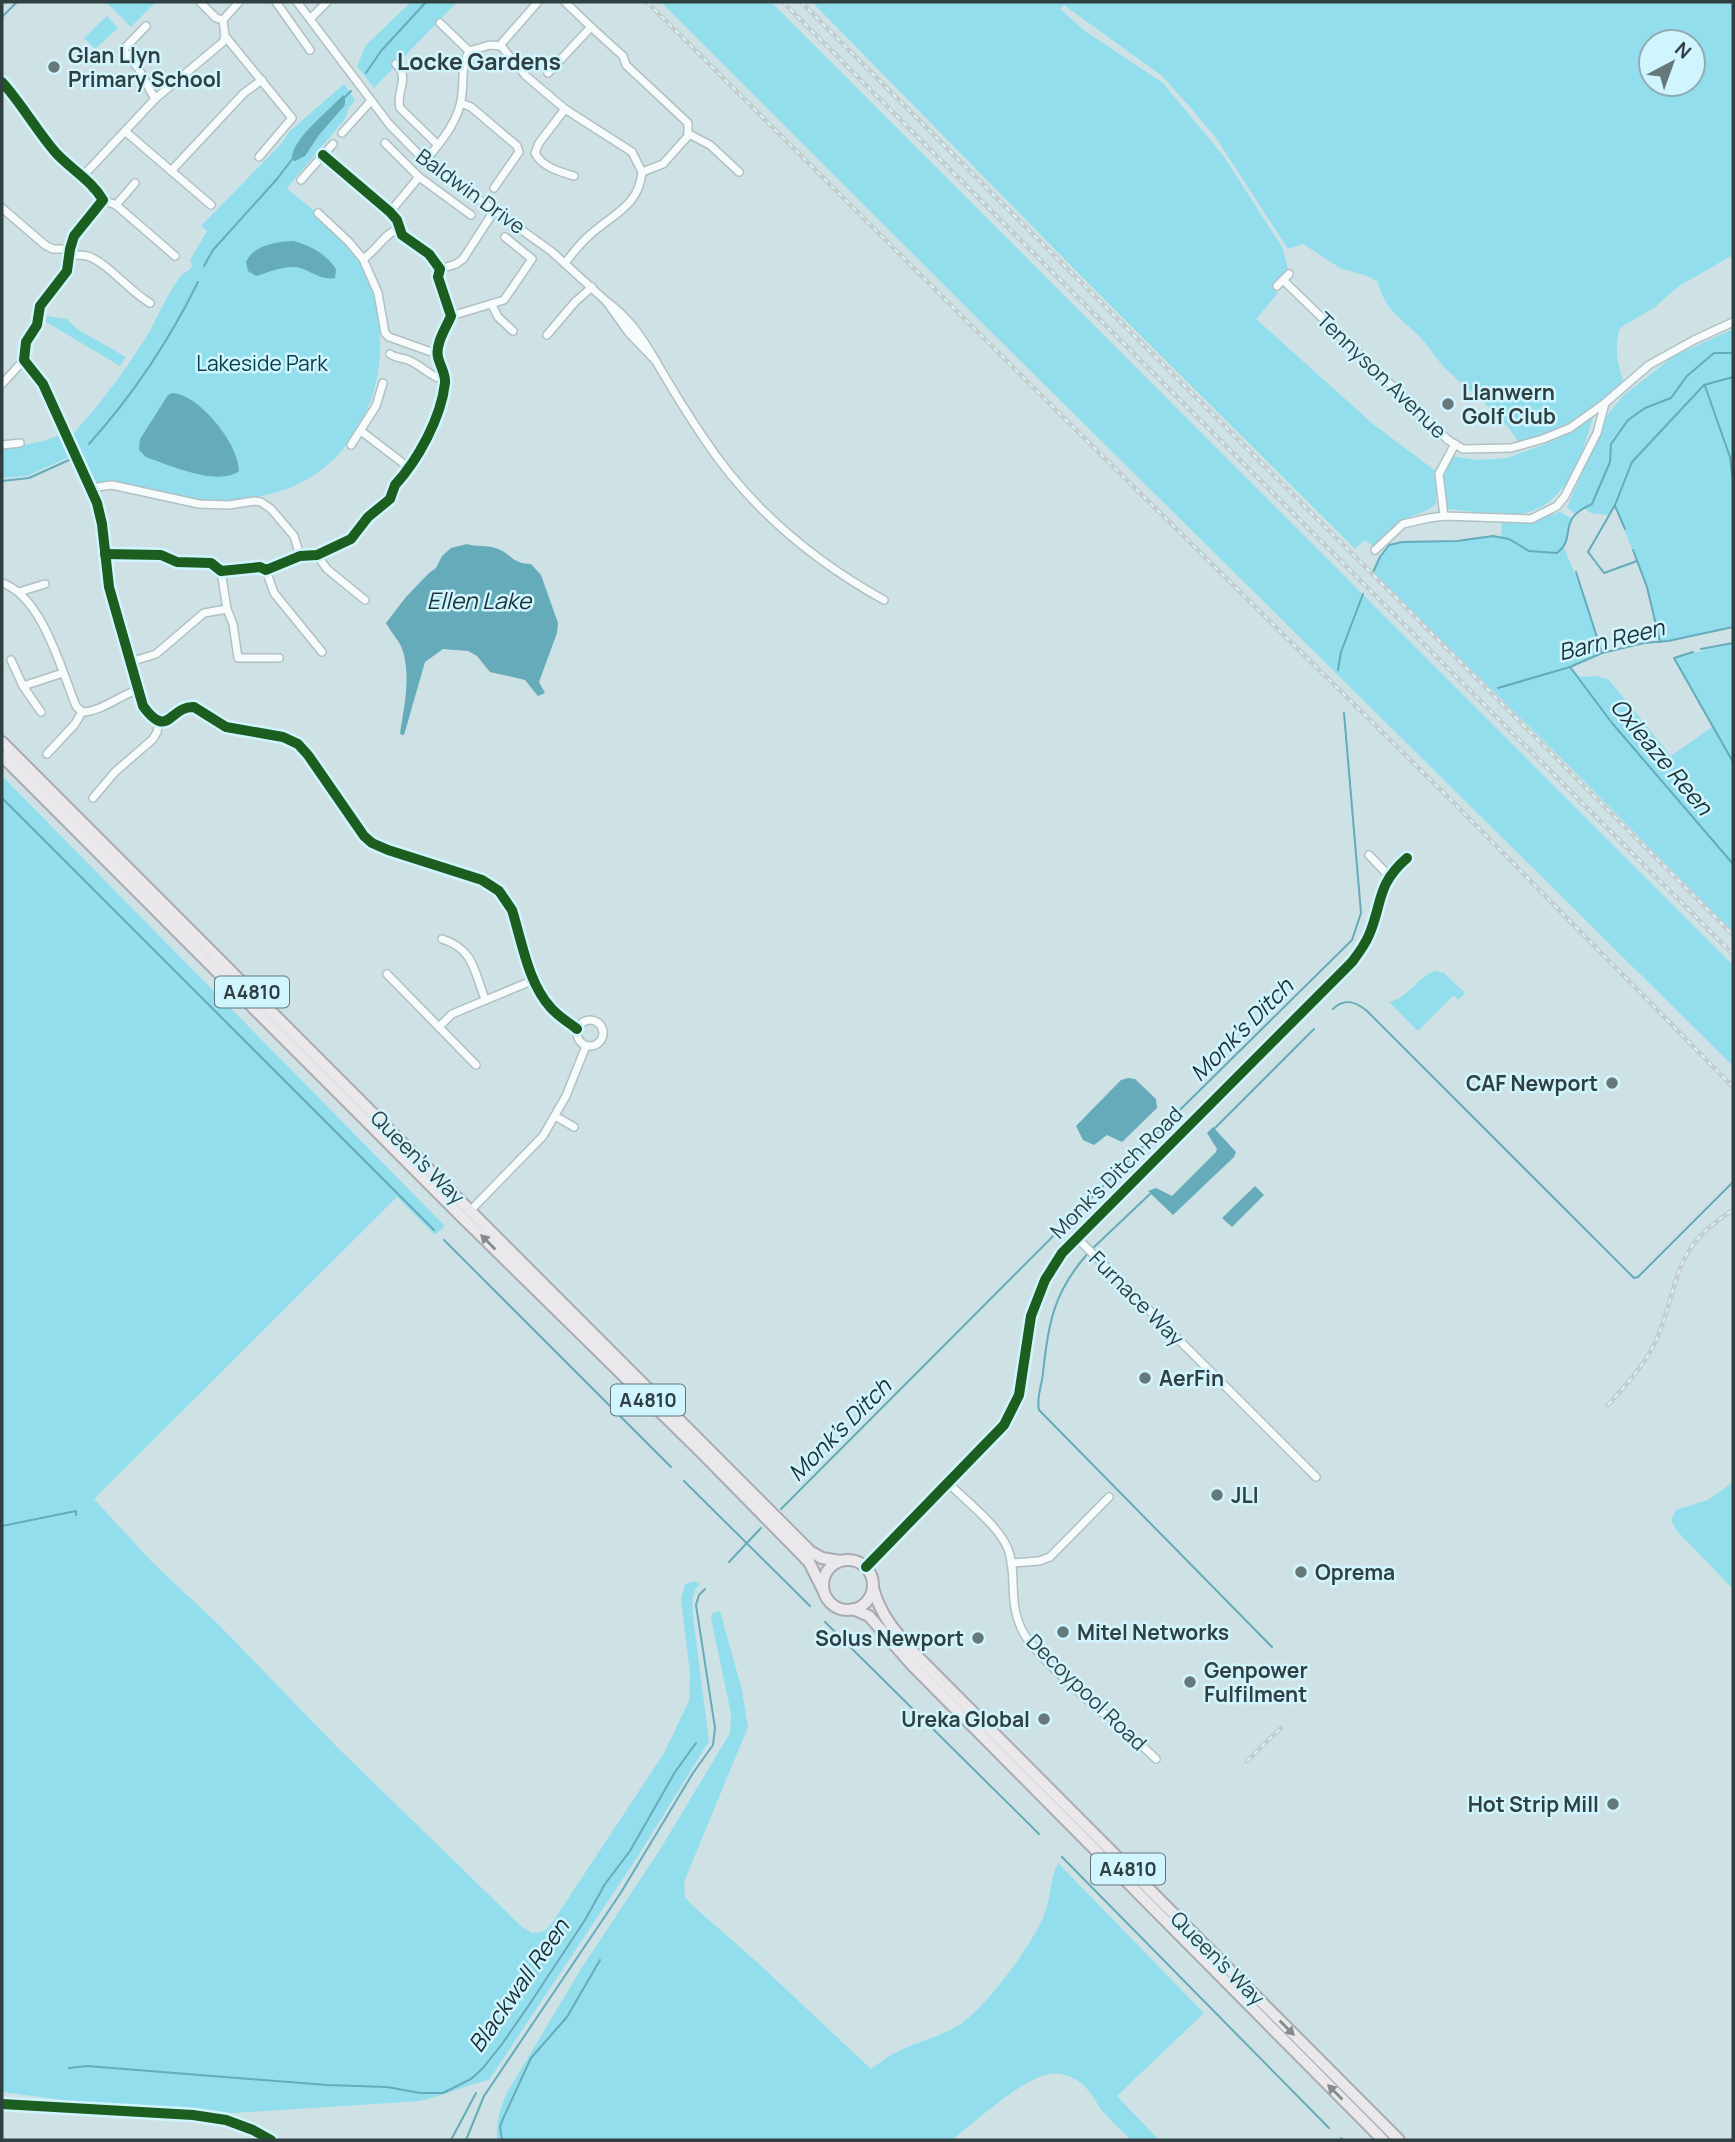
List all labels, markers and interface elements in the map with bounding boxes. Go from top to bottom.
north arrow [1637,28,1707,98]
text: N [1669,36,1697,64]
place label: Glan Llyn Primary School [68,41,222,93]
district label: Locke Gardens [397,45,561,77]
marker: Glan Llyn Primary School [46,59,62,75]
street label: Baldwin Drive [411,142,531,240]
street label: Tennyson Avenue [1311,306,1453,444]
park label: Lakeside Park [196,349,328,377]
place label: Llanwern Golf Club [1462,378,1556,430]
marker: Llanwern Golf Club [1440,396,1456,412]
water label: Ellen Lake [427,584,533,616]
water label: Barn Reen [1555,610,1669,668]
water label: Oxleaze Reen [1604,691,1721,822]
water label: Monk's Ditch [1182,969,1301,1088]
road number: A4810 [215,976,289,1008]
place label: CAF Newport [1466,1069,1598,1097]
marker: CAF Newport [1604,1075,1620,1091]
street label: Monk's Ditch Road [1044,1100,1188,1244]
street label: Queen's Way [365,1104,471,1210]
one-way arrow [480,1234,496,1251]
street label: Furnace Way [1083,1244,1191,1352]
place label: AerFin [1159,1364,1224,1392]
water label: Monk's Ditch [780,1369,899,1488]
marker: AerFin [1137,1370,1153,1386]
road number: A4810 [611,1384,685,1416]
place label: JLI [1231,1481,1259,1509]
marker: JLI [1209,1487,1225,1503]
place label: Oprema [1315,1558,1395,1586]
marker: Oprema [1293,1564,1309,1580]
place label: Mitel Networks [1077,1618,1229,1646]
place label: Solus Newport [815,1624,964,1652]
marker: Mitel Networks [1055,1624,1071,1640]
street label: Decoypool Road [1021,1627,1153,1757]
marker: Solus Newport [970,1630,986,1646]
place label: Genpower Fulfilment [1204,1656,1308,1708]
marker: Genpower Fulfilment [1182,1674,1198,1690]
place label: Ureka Global [901,1705,1030,1733]
marker: Ureka Global [1036,1711,1052,1727]
place label: Hot Strip Mill [1468,1790,1599,1818]
marker: Hot Strip Mill [1605,1796,1621,1812]
road number: A4810 [1091,1854,1165,1884]
street label: Queen's Way [1165,1905,1271,2011]
water label: Blackwall Reen [460,1911,577,2058]
one-way arrow [1279,2020,1296,2037]
one-way arrow [1328,2084,1344,2101]

